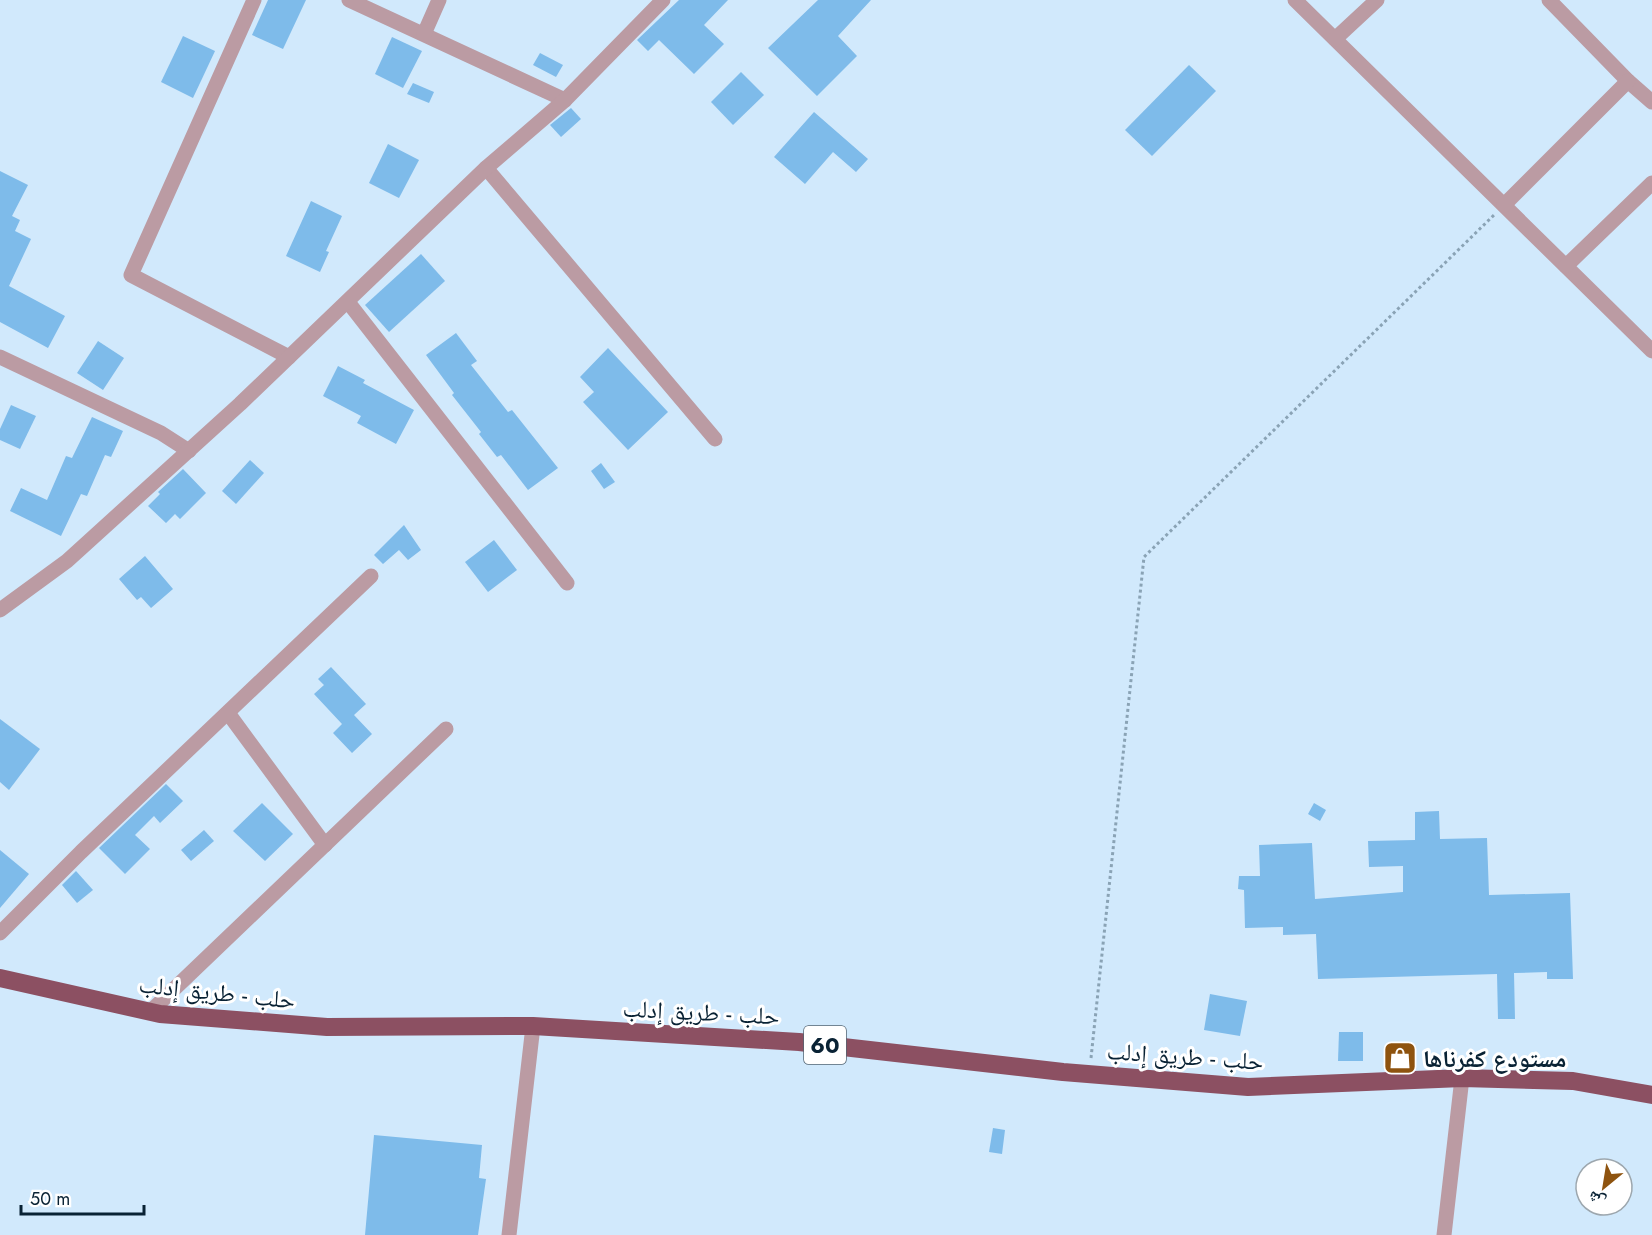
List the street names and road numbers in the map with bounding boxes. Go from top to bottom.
street label: حلب - طريق إدلب [137,966,297,1018]
street label: حلب - طريق إدلب [622,990,780,1034]
road number: 60 [804,1026,846,1064]
street label: حلب - طريق إدلب [1106,1033,1264,1079]

